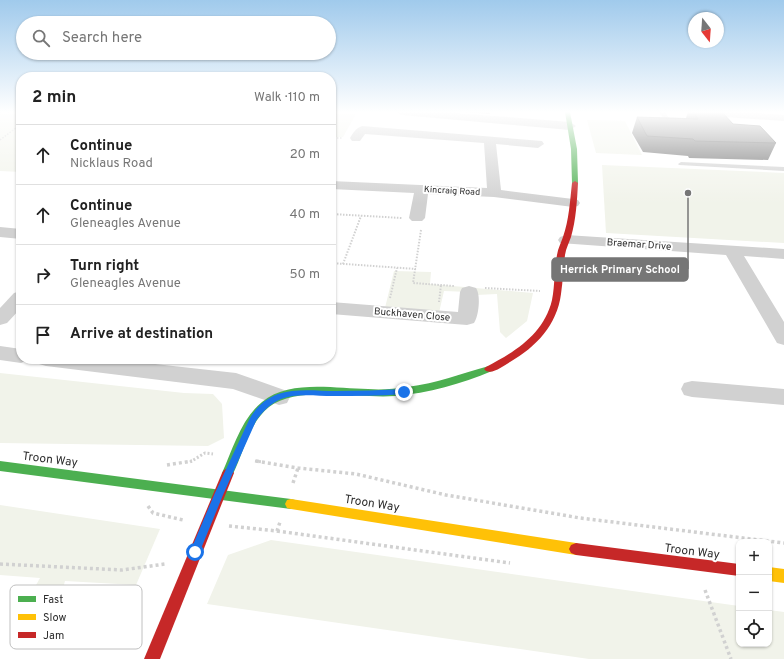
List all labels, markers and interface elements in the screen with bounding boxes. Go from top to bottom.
north arrow [688,12,724,48]
search box [16,16,336,60]
icon: search [30,27,52,49]
text: Search here [62,29,142,48]
text: 2 min [32,87,76,109]
text: Walk · 110 m [254,90,320,106]
text: Continue [70,137,132,156]
icon: ahead [32,144,54,166]
text: 20 m [290,147,320,163]
text: Nicklaus Road [70,156,153,172]
street label: Kincraig Road [424,184,480,198]
text: Continue [70,197,132,216]
icon: ahead [32,204,54,226]
text: 40 m [290,207,320,223]
text: Gleneagles Avenue [70,216,181,232]
street label: Braemar Drive [606,236,672,254]
text: Turn right [70,257,139,276]
callout: Herrick Primary School [552,258,688,281]
text: Herrick Primary School [560,263,680,277]
icon: right [32,264,54,286]
text: 50 m [290,267,320,283]
text: Gleneagles Avenue [70,276,181,292]
street label: Buckhaven Close [373,305,451,325]
icon: arrive [32,324,54,346]
text: Arrive at destination [70,325,213,344]
route end [395,383,413,401]
street label: Troon Way [21,449,79,471]
street label: Troon Way [343,492,401,516]
map controls [736,539,772,647]
button: + [736,539,772,575]
street label: Troon Way [663,541,721,563]
route start [186,543,204,561]
button: − [736,575,772,611]
legend [10,585,142,649]
text: Fast [43,593,63,607]
text: Slow [43,611,66,625]
button: locate [736,611,772,647]
text: Jam [43,629,64,643]

